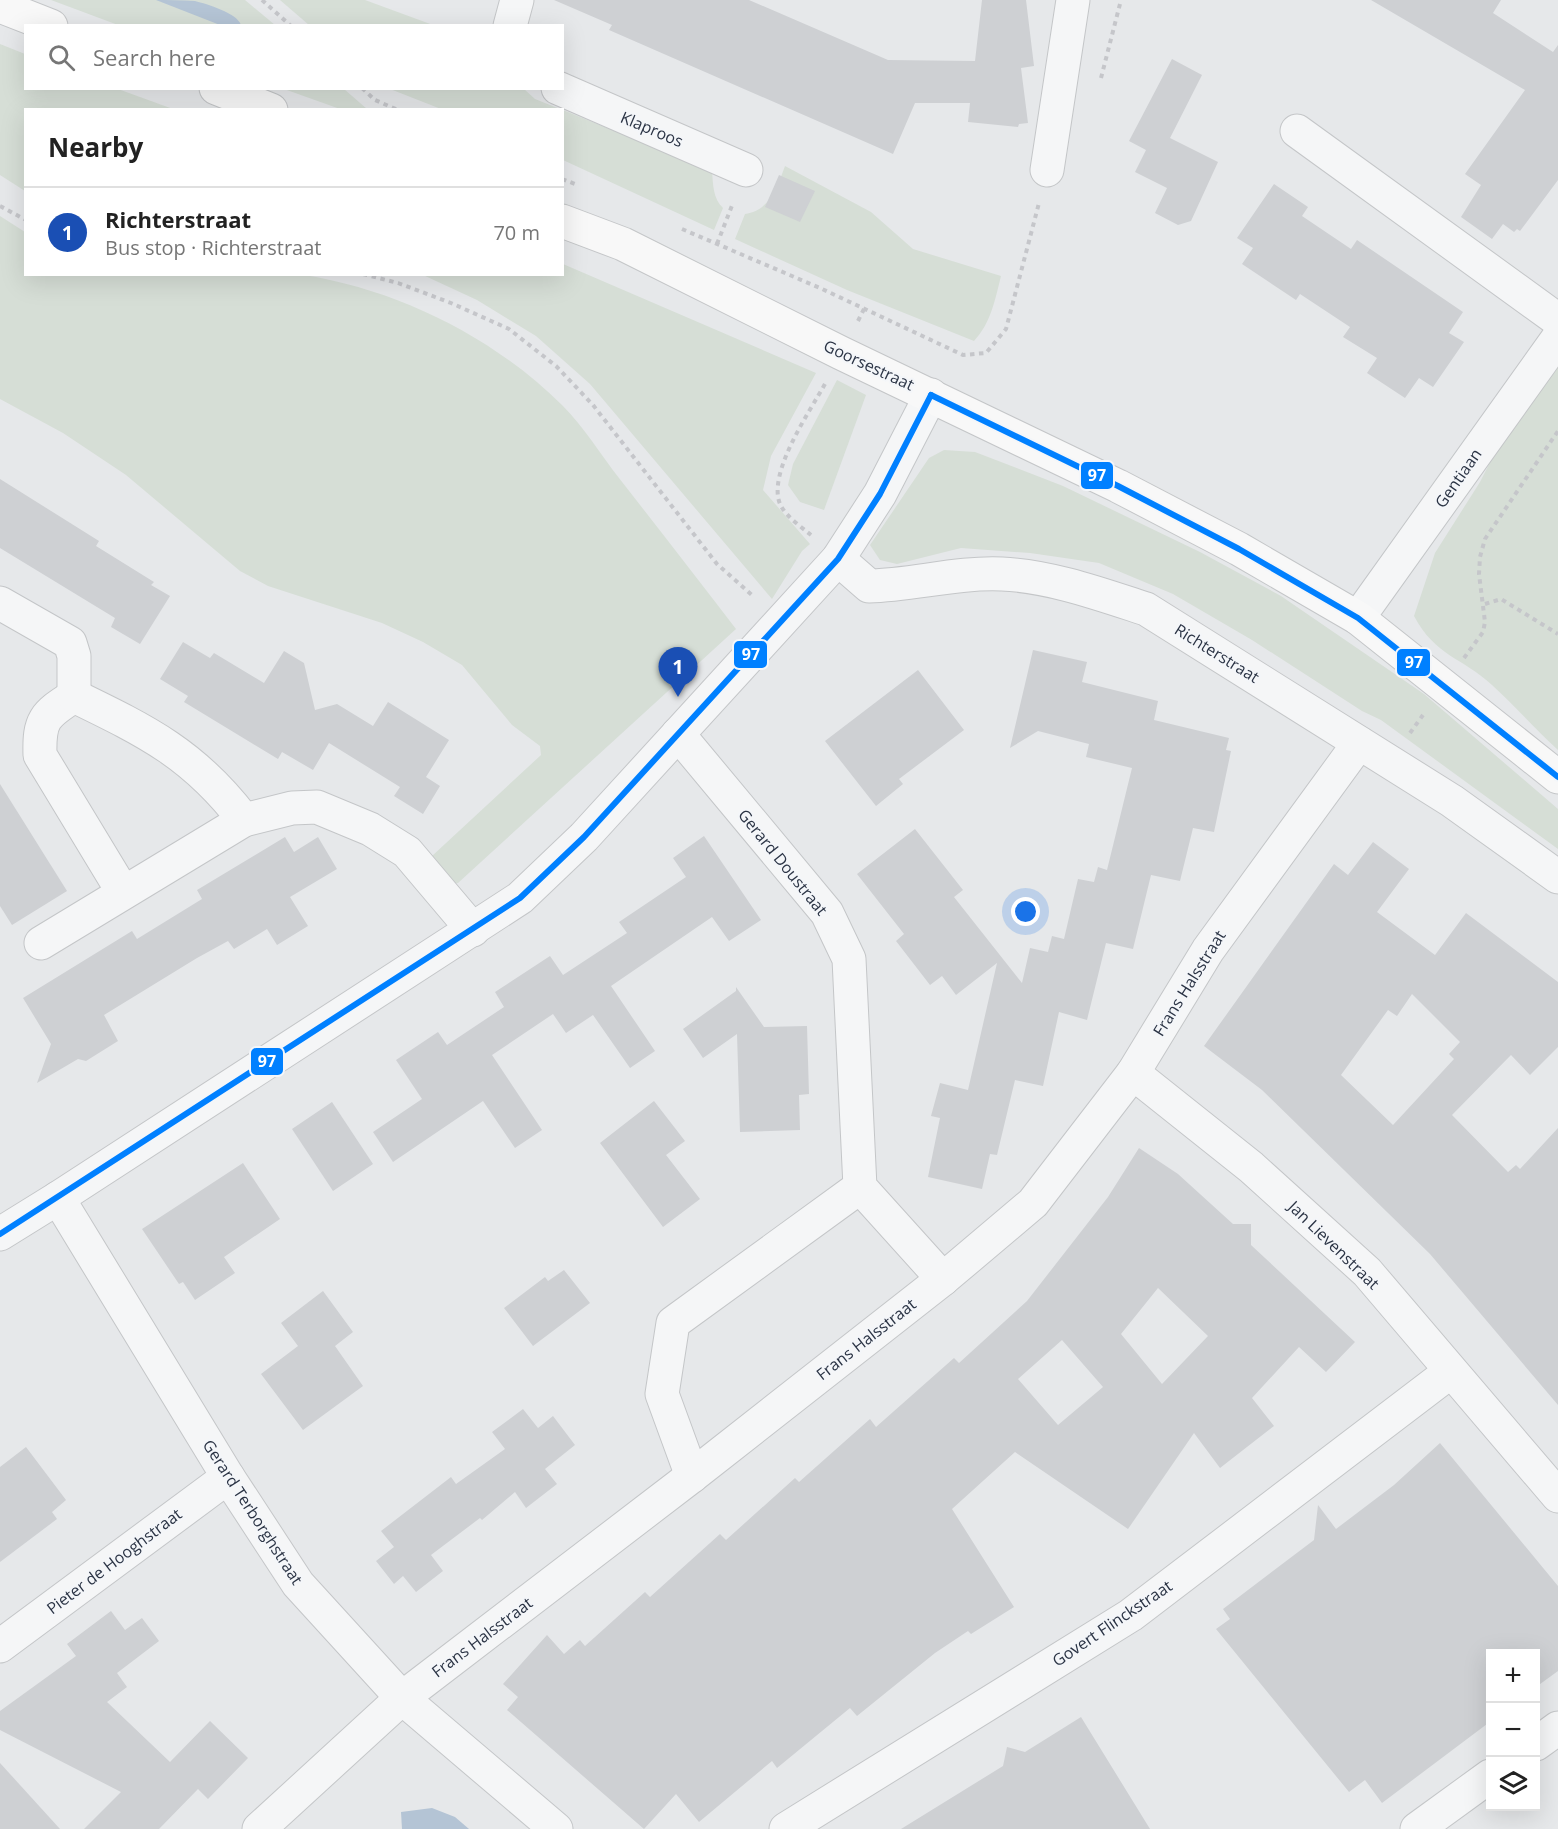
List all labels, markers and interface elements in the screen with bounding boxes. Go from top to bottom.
search box [24,24,564,90]
icon: search [45,41,78,74]
text: Search here [93,42,216,72]
street label: Klaproos [617,106,687,152]
text: Nearby [48,129,143,165]
text: Richterstraat [105,204,251,234]
text: 1 [62,219,73,246]
text: 70 m [493,219,540,246]
text: Bus stop · Richterstraat [105,234,321,261]
street label: Goorsestraat [820,334,918,396]
street label: Gentiaan [1430,444,1486,512]
line badge: 97 [1080,461,1114,490]
text: 97 [1088,464,1106,486]
street label: Richterstraat [1170,618,1264,688]
line badge: 97 [733,640,768,669]
text: 97 [742,643,760,665]
pin: 1 [658,648,698,697]
line badge: 97 [1396,648,1431,677]
text: 97 [1405,651,1423,673]
street label: Gerard Doustraat [733,804,833,920]
your location [1011,897,1040,926]
street label: Frans Halsstraat [1148,926,1231,1040]
line badge: 97 [250,1047,284,1076]
text: 97 [258,1050,276,1072]
street label: Jan Lievenstraat [1282,1194,1385,1294]
street label: Frans Halsstraat [812,1293,921,1385]
street label: Gerard Terborghstraat [198,1435,308,1589]
street label: Pieter de Hooghstraat [42,1503,186,1619]
street label: Govert Flinckstraat [1048,1575,1177,1671]
street label: Frans Halsstraat [427,1592,537,1682]
map controls [1486,1649,1540,1811]
button: + [1486,1649,1540,1703]
button: − [1486,1703,1540,1757]
button: layers [1486,1757,1540,1811]

